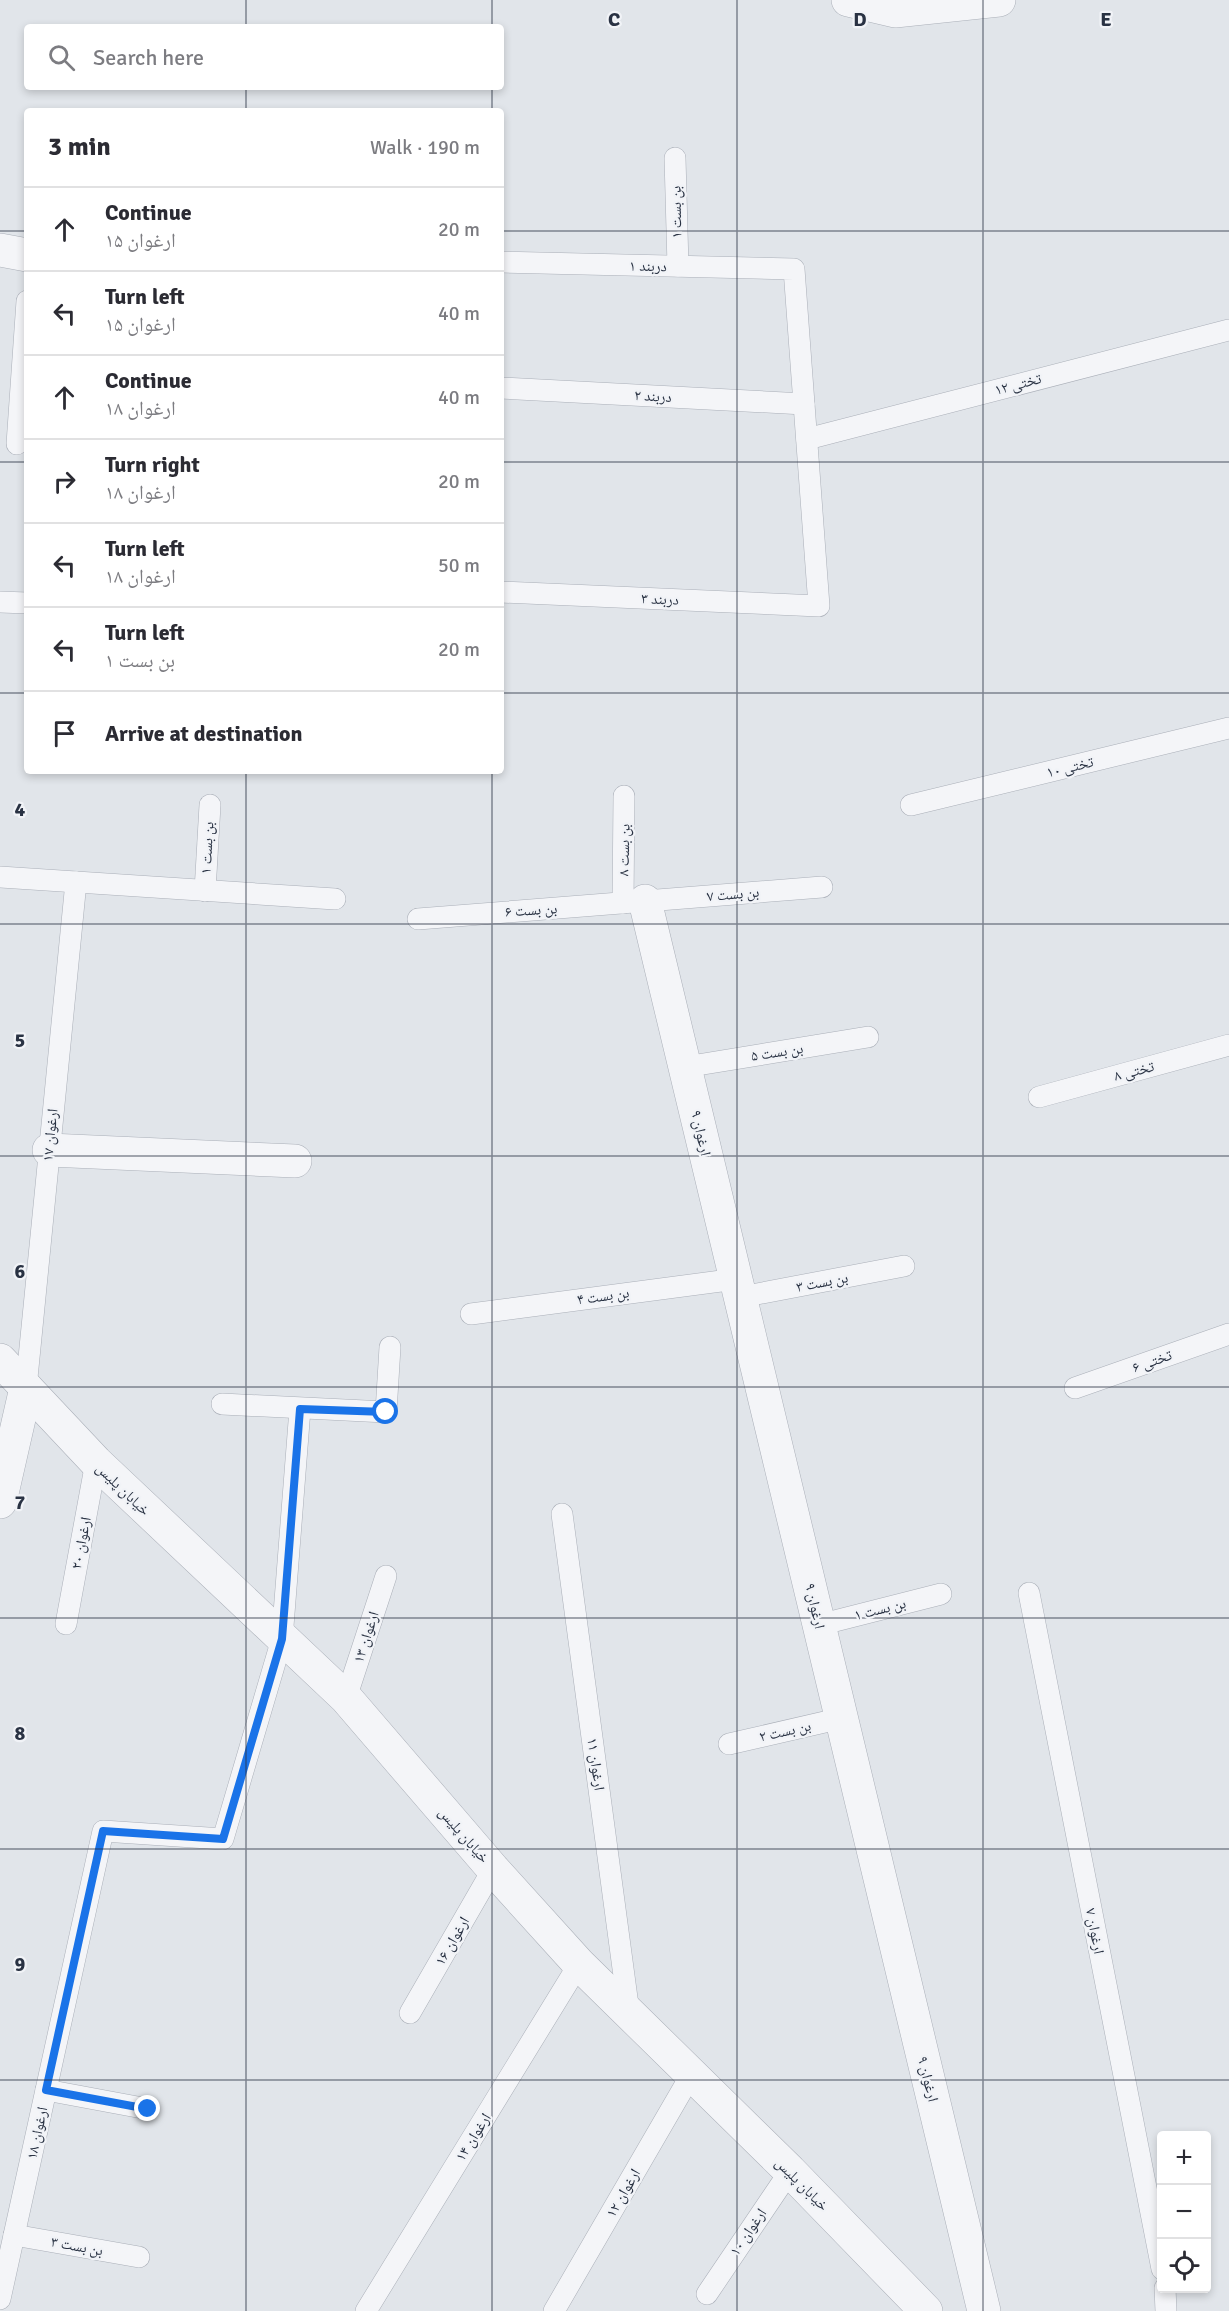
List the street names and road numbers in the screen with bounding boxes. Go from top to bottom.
street label: بن بست ۱ [667,186,686,238]
street label: دربند ۱ [629,257,667,275]
street label: تختی ۱۲ [993,369,1044,400]
street label: دربند ۲ [634,386,672,406]
street label: دربند ۳ [641,589,679,609]
street label: تختی ۱۰ [1045,752,1096,782]
street label: بن بست ۱ [197,821,218,875]
street label: بن بست ۸ [615,824,634,876]
street label: بن بست ۷ [706,883,760,906]
street label: بن بست ۶ [504,899,558,922]
street label: بن بست ۵ [750,1039,805,1066]
street label: تختی ۸ [1112,1057,1157,1086]
street label: ارغوان ۱۷ [38,1108,63,1162]
street label: ارغوان ۹ [686,1108,715,1158]
street label: بن بست ۳ [794,1268,850,1297]
street label: بن بست ۴ [576,1283,630,1310]
street label: تختی ۶ [1130,1345,1175,1377]
street label: خیابان پلیس [92,1459,154,1520]
street label: ارغوان ۲۰ [67,1515,96,1571]
street label: ارغوان ۹ [800,1581,829,1631]
street label: بن بست ۱ [852,1594,908,1625]
street label: ارغوان ۱۳ [349,1609,384,1665]
street label: بن بست ۲ [757,1716,813,1747]
street label: ارغوان ۱۱ [582,1736,609,1792]
street label: خیابان پلیس [434,1803,493,1868]
street label: ارغوان ۷ [1081,1907,1108,1956]
street label: ارغوان ۱۶ [431,1914,474,1969]
street label: ارغوان ۹ [913,2054,942,2104]
street label: ارغوان ۱۸ [23,2105,52,2161]
street label: ارغوان ۱۴ [451,2110,496,2165]
street label: خیابان پلیس [771,2154,833,2216]
street label: ارغوان ۱۲ [602,2166,645,2221]
street label: ارغوان ۱۰ [726,2205,771,2260]
street label: بن بست ۳ [49,2233,104,2260]

